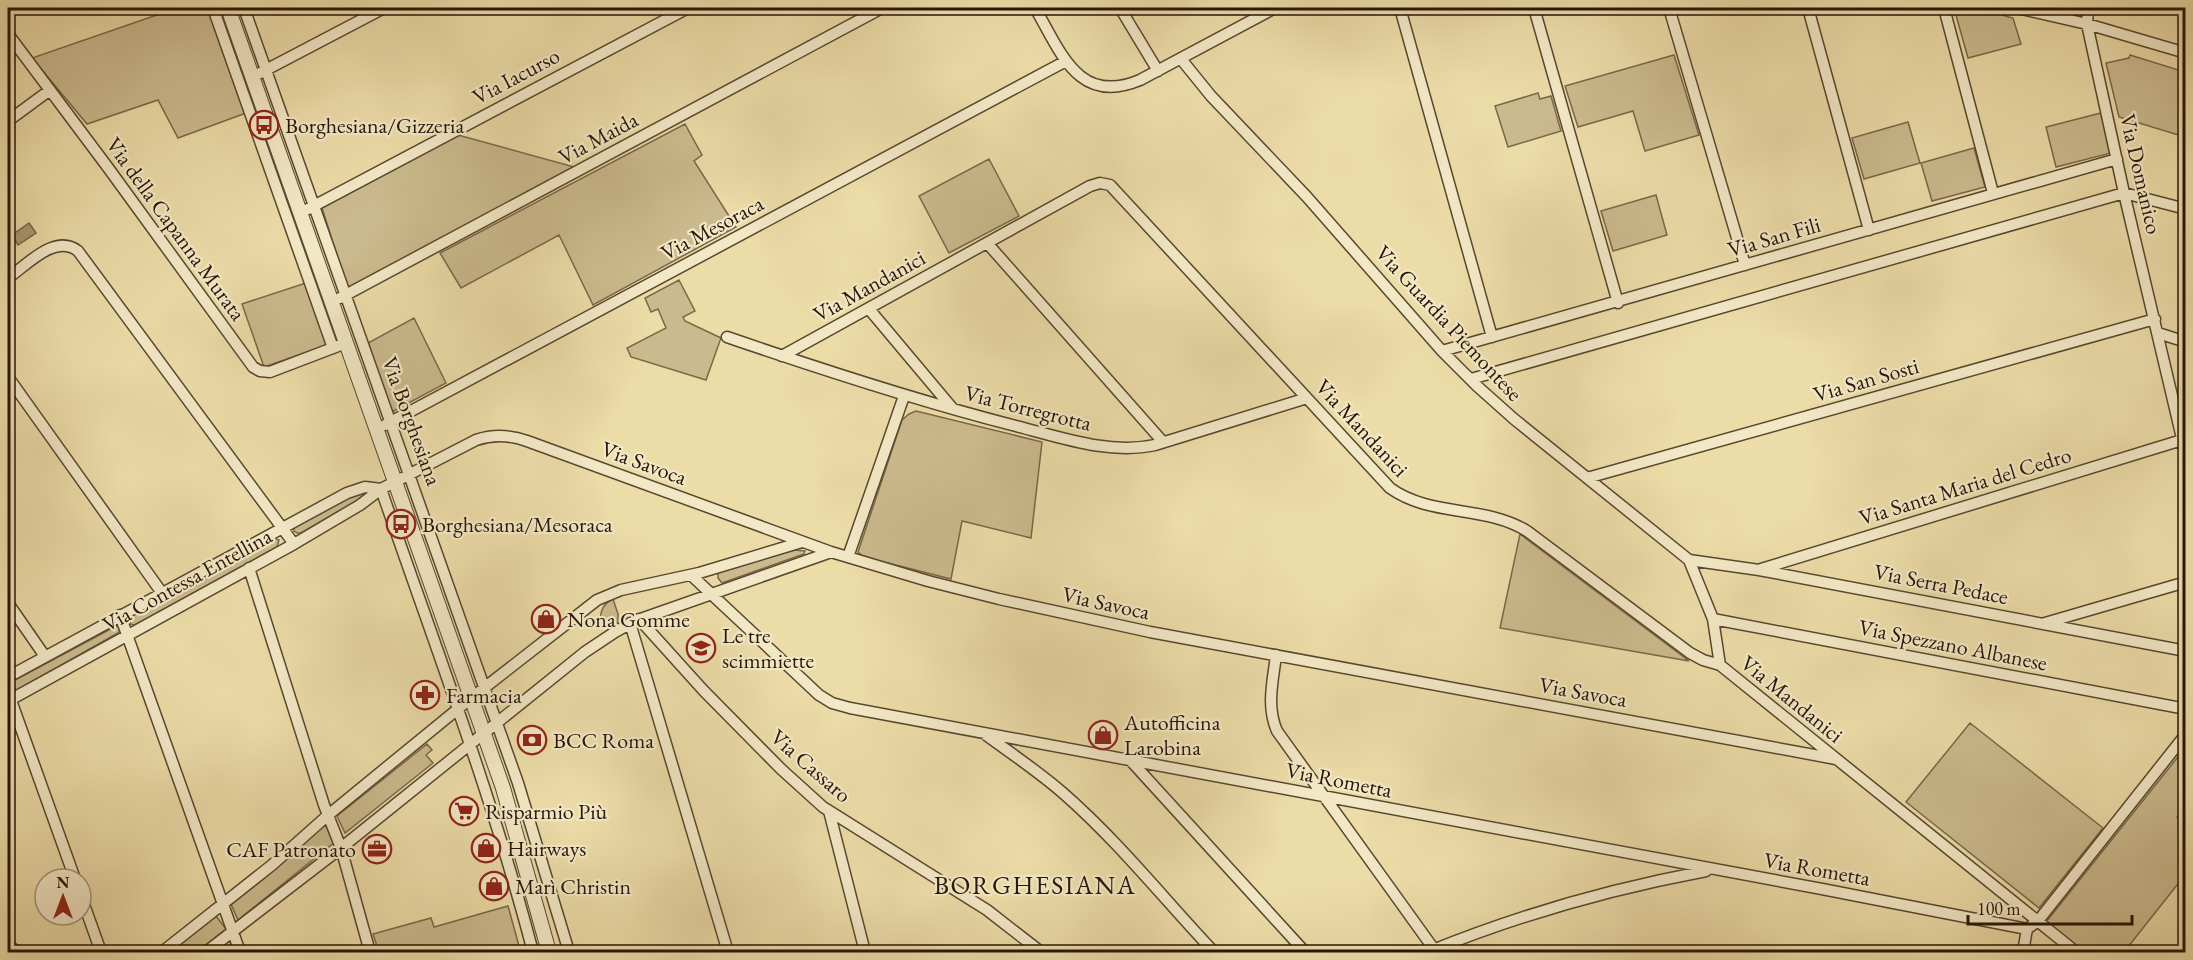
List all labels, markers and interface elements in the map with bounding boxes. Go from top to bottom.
street label: Via Iacurso [467,41,565,111]
street label: Via Maida [553,105,643,171]
bus stop icon: Borghesiana/Gizzeria [248,109,280,141]
place label: Borghesiana/Gizzeria [285,111,464,140]
street label: Via Domanico [2113,111,2169,237]
street label: Via della Capanna Murata [100,131,253,327]
street label: Via Mesoraca [656,189,769,267]
street label: Via San Fili [1724,210,1824,264]
street label: Via Guardia Piemontese [1369,239,1529,408]
street label: Via Mandanici [808,243,930,329]
street label: Via San Sosti [1810,351,1922,409]
street label: Via Borghesiana [375,353,449,490]
street label: Via Mandanici [1309,373,1415,483]
street label: Via Torregrotta [961,378,1095,438]
street label: Via Savoca [597,434,691,492]
street label: Via Santa Maria del Cedro [1855,440,2075,532]
bus stop icon: Borghesiana/Mesoraca [385,508,417,540]
place label: Borghesiana/Mesoraca [422,510,613,539]
street label: Via Contessa Entellina [97,521,277,639]
street label: Via Serra Pedace [1871,557,2011,611]
street label: Via Savoca [1060,580,1153,626]
shop icon: Nona Gomme [530,603,562,635]
place label: Nona Gomme [567,605,690,634]
street label: Via Spezzano Albanese [1856,612,2050,678]
place label: Le tre scimmiette [722,621,814,675]
school or university icon: Le tre scimmiette [685,632,717,664]
street label: Via Mandanici [1735,649,1849,749]
street label: Via Savoca [1537,670,1629,714]
pharmacy icon: Farmacia [409,679,441,711]
place label: Farmacia [446,681,522,710]
place label: Autofficina Larobina [1123,708,1221,762]
shop icon: Autofficina Larobina [1087,719,1119,751]
street label: Via Cassaro [764,723,858,809]
bank icon: BCC Roma [516,724,548,756]
place label: BCC Roma [553,726,654,755]
street label: Via Rometta [1283,755,1395,805]
supermarket icon: Risparmio Più [448,795,480,827]
place label: Risparmio Più [485,797,608,826]
shop icon: Hairways [470,832,502,864]
office icon: CAF Patronato [361,833,393,865]
place label: Hairways [507,834,586,863]
place label: CAF Patronato [226,835,356,864]
street label: Via Rometta [1761,845,1873,893]
north arrow [33,867,93,927]
district label: BORGHESIANA [934,868,1136,902]
shop icon: Marì Christin [478,870,510,902]
text: N [57,872,70,893]
place label: Marì Christin [515,872,631,901]
scale bar [1968,888,2132,926]
text: 100 m [1977,897,2021,920]

